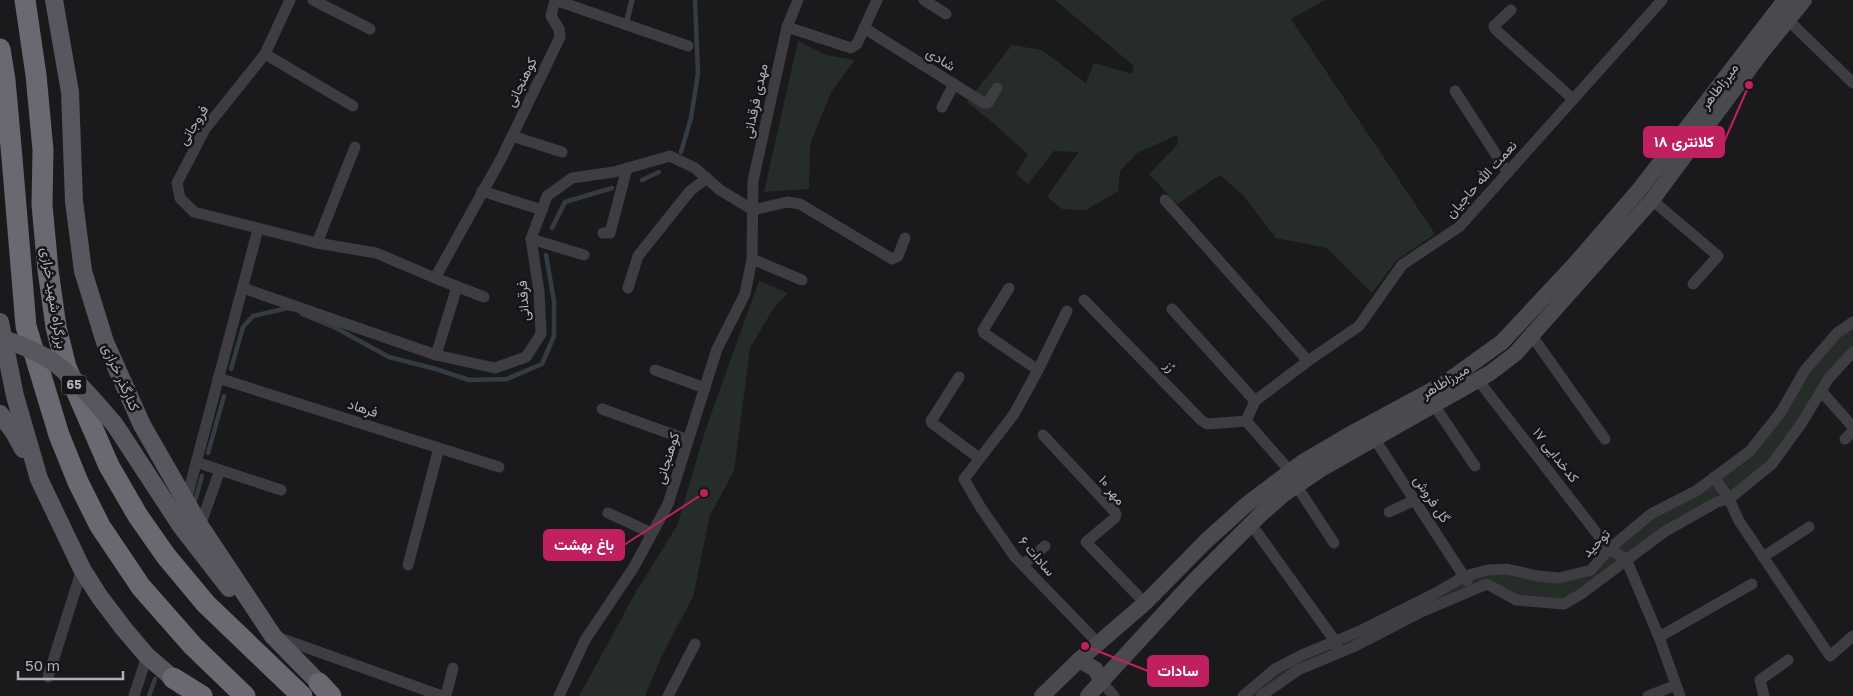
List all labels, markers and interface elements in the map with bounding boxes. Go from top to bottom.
street label: شادی [923,43,959,75]
street label: کوهنجانی [501,54,541,110]
street label: میرزاطاهر [1695,59,1742,113]
street label: مهدی فرقدانی [738,62,772,140]
street label: فروجانی [174,102,212,148]
callout: کلانتری ۱۸ [1644,127,1724,157]
text: کلانتری ۱۸ [1654,132,1714,151]
street label: نعمت الله حاجیان [1441,136,1521,222]
street label: بزرگراه شهید خرازی [37,246,71,350]
street label: فرقدانی [513,280,533,322]
street label: کنارگذر خرازی [98,341,144,413]
street label: رُز [1160,356,1180,376]
street label: میرزاطاهر [1417,360,1472,403]
road number: 65 [62,376,86,394]
street label: فرهاد [346,395,380,421]
street label: کدخدایی ۱۷ [1529,424,1583,486]
street label: کوهنجانی [651,430,683,486]
street label: مهر ۱۰ [1095,471,1129,509]
street label: گل فروش [1410,472,1454,526]
street label: توحید [1578,525,1614,561]
callout: باغ بهشت [544,530,624,560]
street label: سادات ۶ [1015,532,1059,579]
text: باغ بهشت [554,535,614,555]
scale bar [18,648,122,680]
text: 50 m [25,656,60,674]
callout: سادات [1148,656,1208,686]
text: سادات [1158,661,1198,679]

